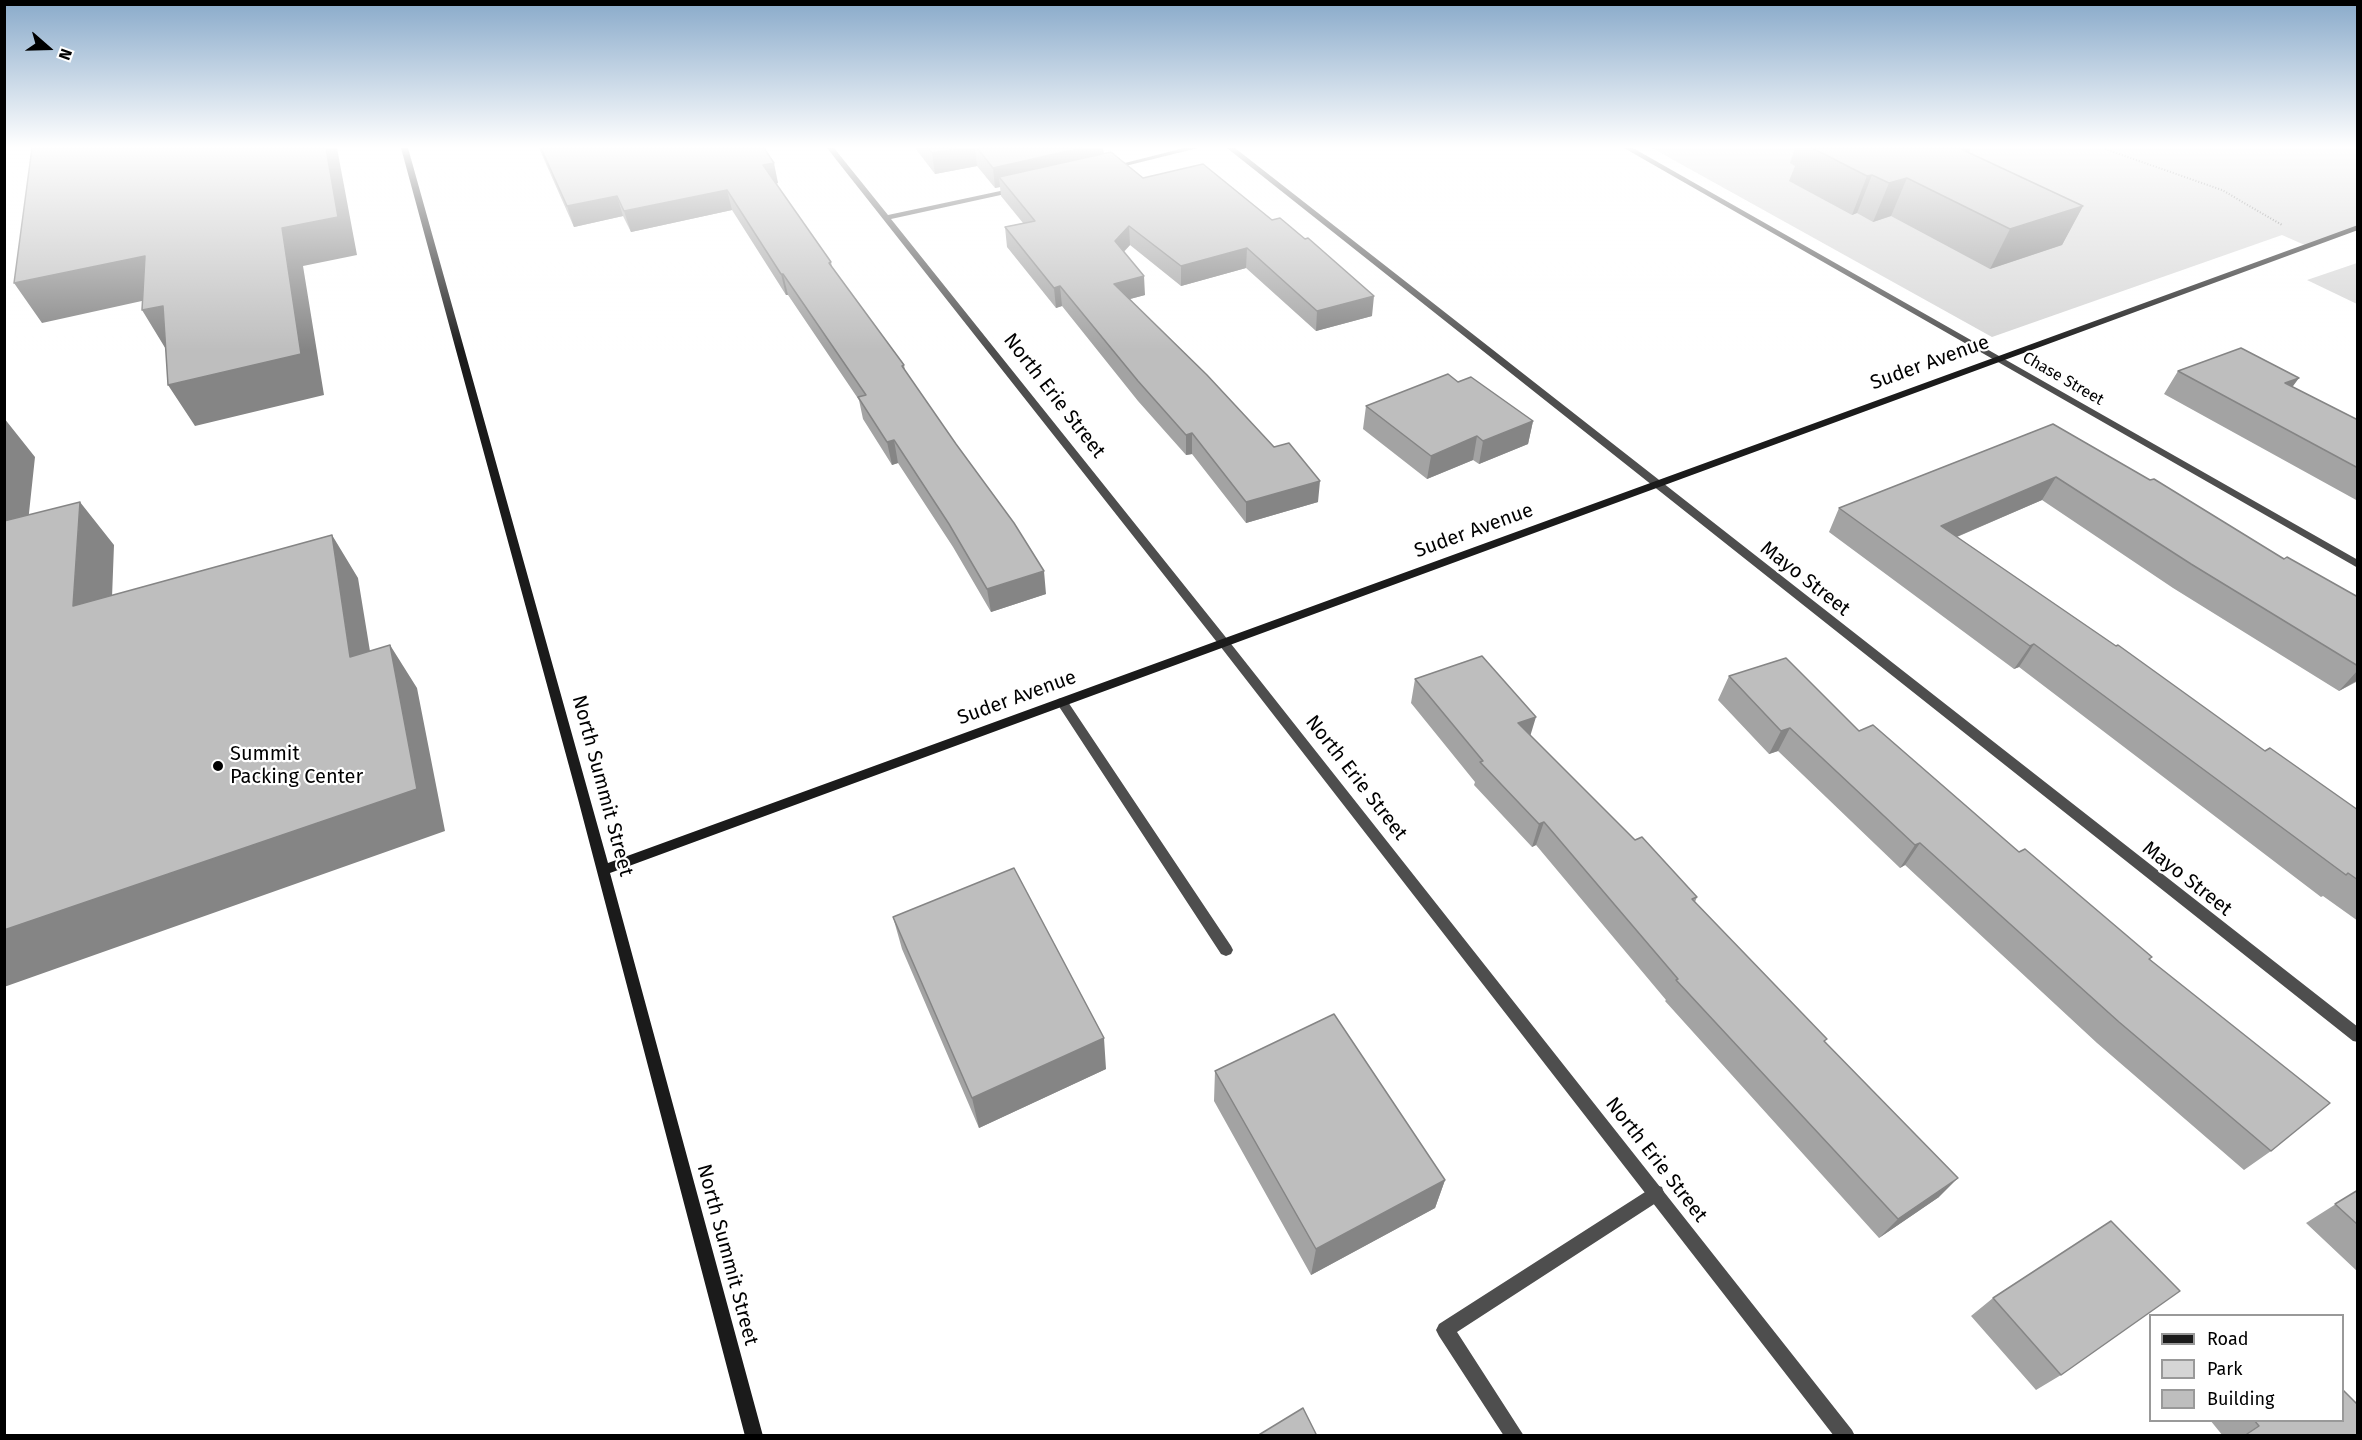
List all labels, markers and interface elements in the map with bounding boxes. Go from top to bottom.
north arrow [18,18,78,78]
text: N [55,46,76,63]
street label: North Erie Street [998,329,1110,463]
street label: Suder Avenue [1867,330,1993,396]
street label: Chase Street [2019,348,2107,410]
street label: Suder Avenue [1411,498,1537,564]
street label: Mayo Street [1755,537,1855,621]
street label: Suder Avenue [954,665,1080,731]
street label: North Summit Street [566,693,638,879]
street label: North Erie Street [1300,711,1412,845]
place label: Summit Packing Center [230,742,363,789]
marker: Summit Packing Center [211,759,225,773]
street label: Mayo Street [2137,837,2237,921]
street label: North Erie Street [1600,1093,1712,1227]
street label: North Summit Street [691,1162,763,1348]
legend [2149,1314,2344,1422]
text: Road [2207,1328,2249,1350]
text: Park [2207,1358,2242,1380]
text: Building [2207,1388,2274,1410]

